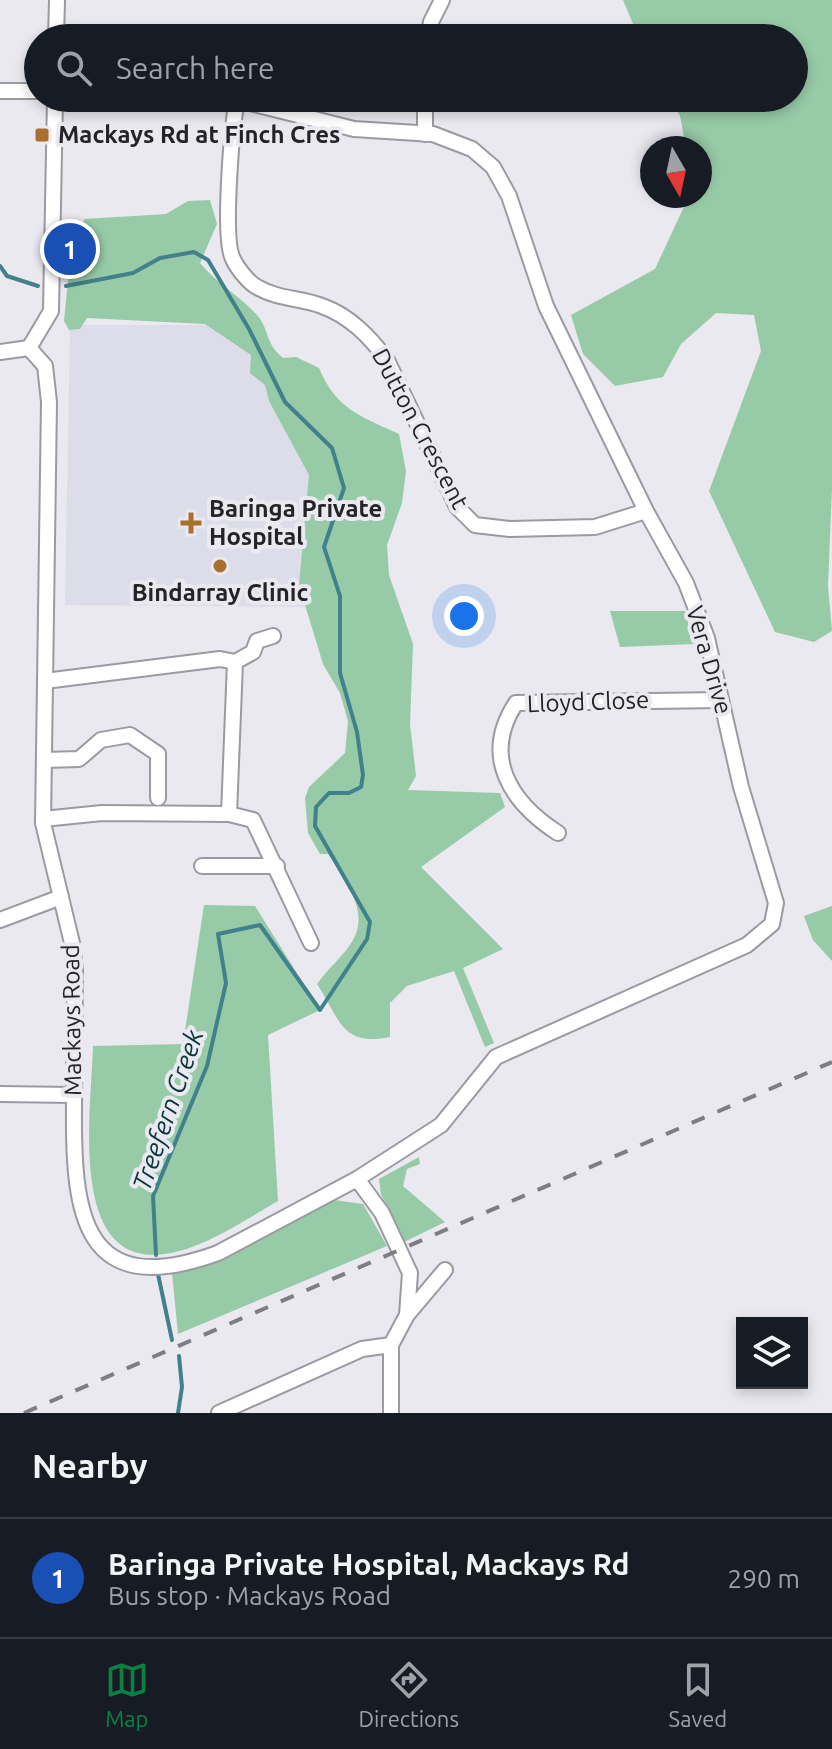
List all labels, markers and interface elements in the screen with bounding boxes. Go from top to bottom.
search box [24,24,808,112]
icon: search [52,46,96,90]
text: Search here [116,51,275,85]
place label: Mackays Rd at Finch Cres [58,121,340,148]
marker: Mackays Rd at Finch Cres [33,126,51,144]
north arrow [640,136,712,208]
pin: 1 [44,219,96,279]
street label: Dutton Crescent [367,344,474,514]
place label: Baringa Private Hospital [209,495,382,550]
marker: Baringa Private Hospital [180,512,202,534]
marker: Bindarray Clinic [211,557,229,575]
place label: Bindarray Clinic [132,579,309,606]
your location [444,596,484,636]
street label: Vera Drive [681,603,738,717]
street label: Lloyd Close [526,686,650,717]
street label: Mackays Road [57,944,86,1096]
water label: Treefern Creek [126,1025,209,1194]
map controls [736,1317,808,1389]
button: layers [736,1317,808,1389]
text: Nearby [32,1446,147,1484]
text: Baringa Private Hospital, Mackays Rd [108,1547,629,1581]
text: 1 [51,1564,65,1593]
text: 290 m [728,1564,800,1593]
text: Bus stop · Mackays Road [108,1581,391,1610]
tab: Map [105,1658,149,1731]
tab: Directions [358,1658,459,1731]
tab: Saved [669,1658,727,1731]

